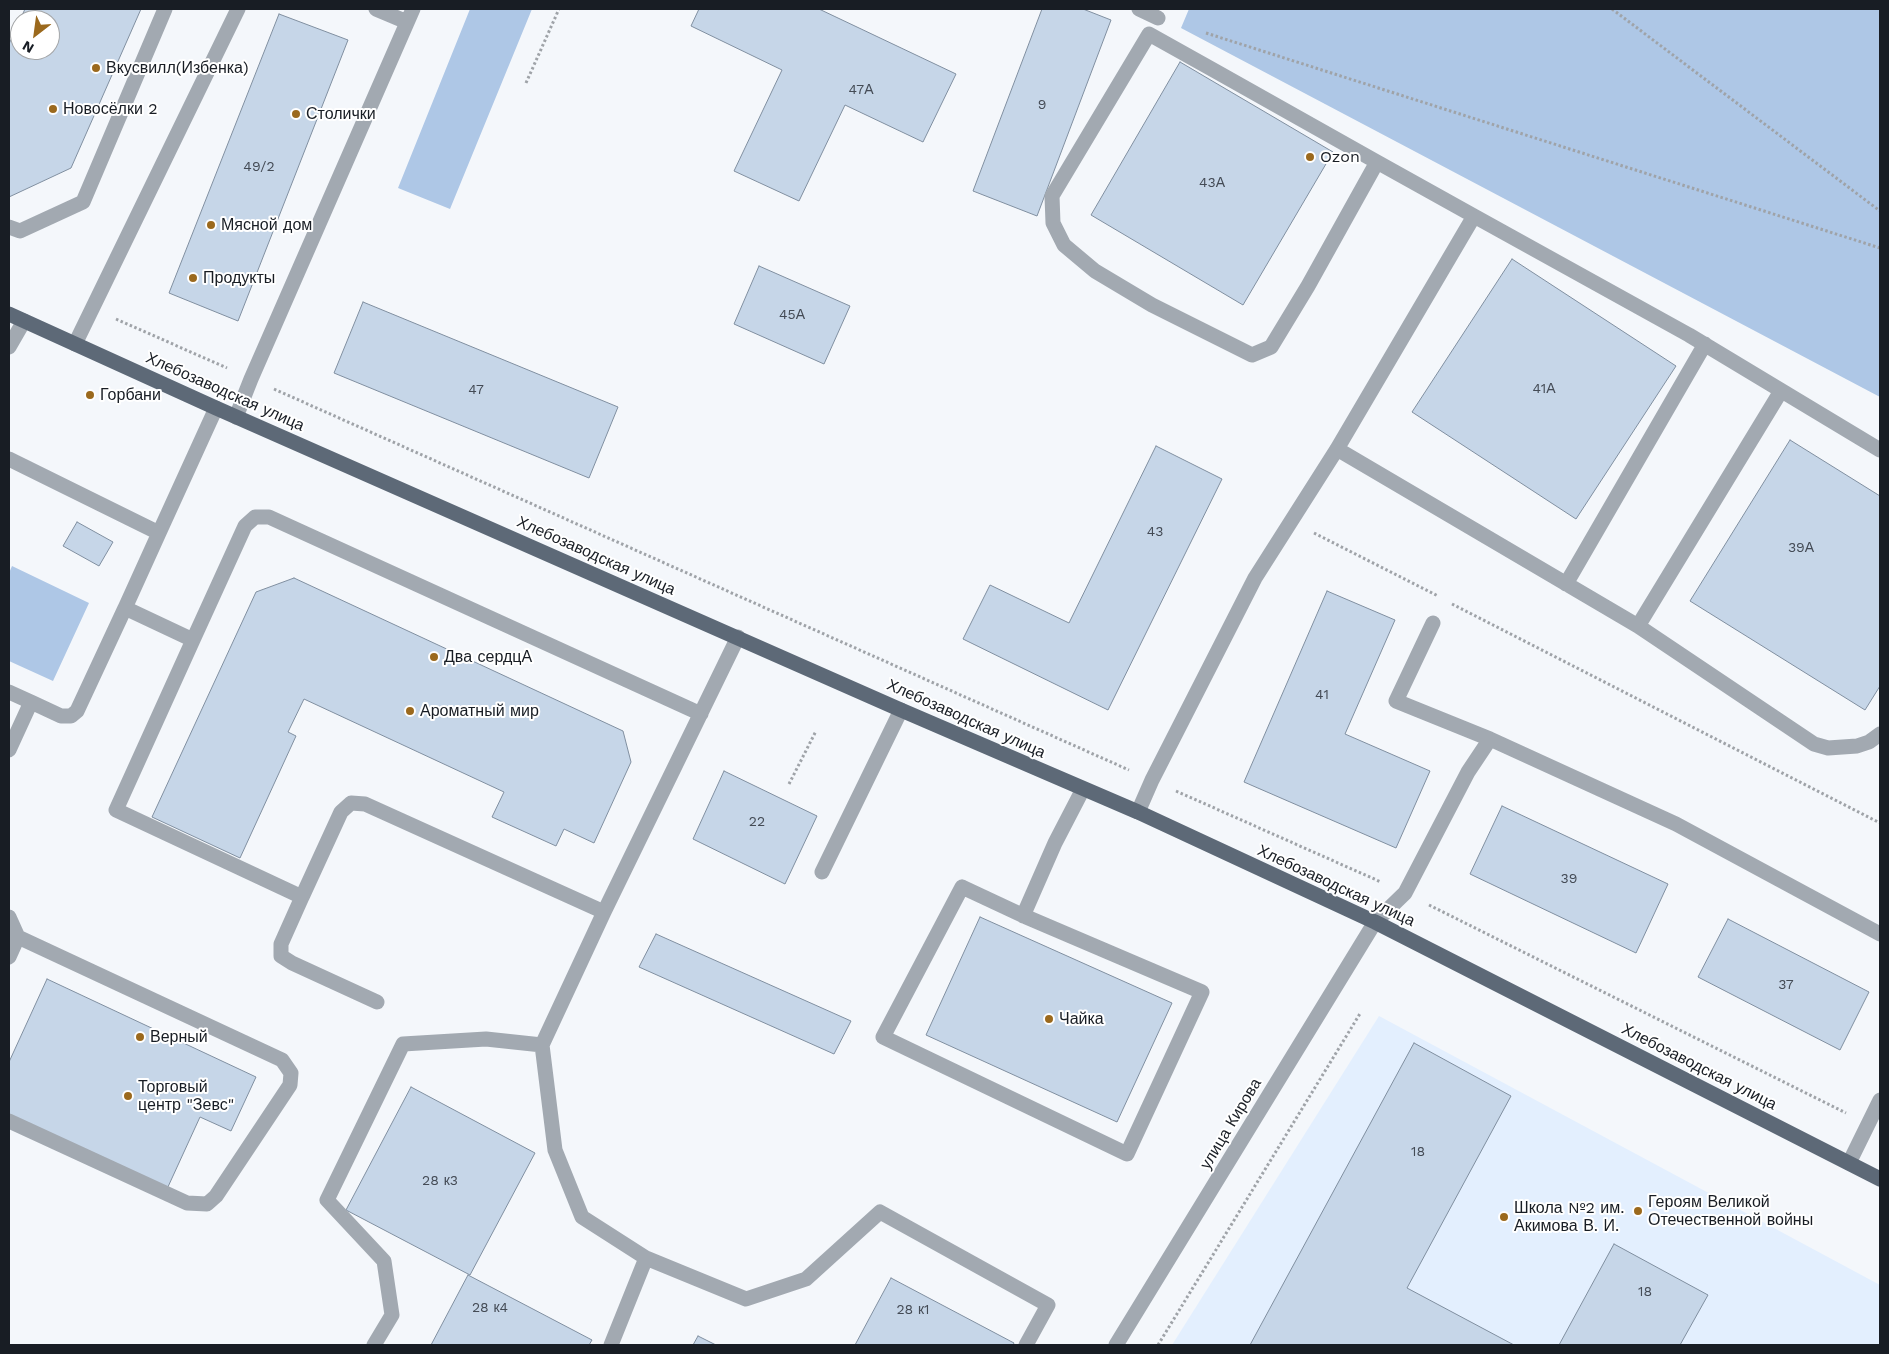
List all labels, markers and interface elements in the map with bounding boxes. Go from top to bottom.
north arrow [10,10,60,60]
text: N [20,38,36,57]
place label: Вкусвилл(Избенка) [106,58,249,78]
marker: Вкусвилл(Избенка) [90,62,102,74]
house number: 47А [848,82,874,98]
house number: 9 [1038,97,1046,113]
place label: Новосёлки 2 [63,99,158,119]
marker: Новосёлки 2 [47,103,59,115]
place label: Столички [306,104,376,124]
marker: Столички [290,108,302,120]
place label: Ozon [1320,147,1360,167]
marker: Ozon [1304,151,1316,163]
house number: 49/2 [243,159,275,175]
house number: 43А [1199,175,1225,191]
place label: Мясной дом [221,215,312,235]
marker: Мясной дом [205,219,217,231]
place label: Продукты [203,268,275,288]
marker: Продукты [187,272,199,284]
house number: 45А [779,307,805,323]
street label: Хлебозаводская улица [143,348,307,436]
house number: 41А [1532,381,1556,397]
house number: 47 [468,382,484,398]
place label: Горбани [100,385,161,405]
marker: Горбани [84,389,96,401]
street label: Хлебозаводская улица [514,512,678,600]
house number: 43 [1147,524,1163,540]
house number: 39А [1788,540,1814,556]
place label: Два сердцА [444,647,532,667]
marker: Два сердцА [428,651,440,663]
street label: Хлебозаводская улица [884,675,1048,763]
house number: 41 [1315,687,1329,703]
place label: Ароматный мир [420,701,539,721]
marker: Ароматный мир [404,705,416,717]
house number: 22 [749,814,765,830]
street label: Хлебозаводская улица [1254,841,1418,931]
house number: 39 [1561,871,1577,887]
house number: 37 [1778,977,1794,993]
place label: Чайка [1059,1009,1104,1029]
marker: Чайка [1043,1013,1055,1025]
street label: Хлебозаводская улица [1618,1020,1780,1114]
place label: Верный [150,1027,208,1047]
marker: Верный [134,1031,146,1043]
street label: улица Кирова [1196,1075,1266,1173]
place label: Торговый центр "Зевс" [138,1077,234,1115]
marker: Торговый центр "Зевс" [122,1090,134,1102]
house number: 18 [1411,1144,1425,1160]
house number: 28 к3 [422,1173,458,1189]
place label: Героям Великой Отечественной войны [1648,1192,1813,1230]
place label: Школа №2 им. Акимова В. И. [1514,1198,1625,1236]
marker: Героям Великой Отечественной войны [1632,1205,1644,1217]
marker: Школа №2 им. Акимова В. И. [1498,1211,1510,1223]
house number: 18 [1638,1284,1652,1300]
house number: 28 к4 [472,1300,508,1316]
house number: 28 к1 [896,1302,930,1318]

